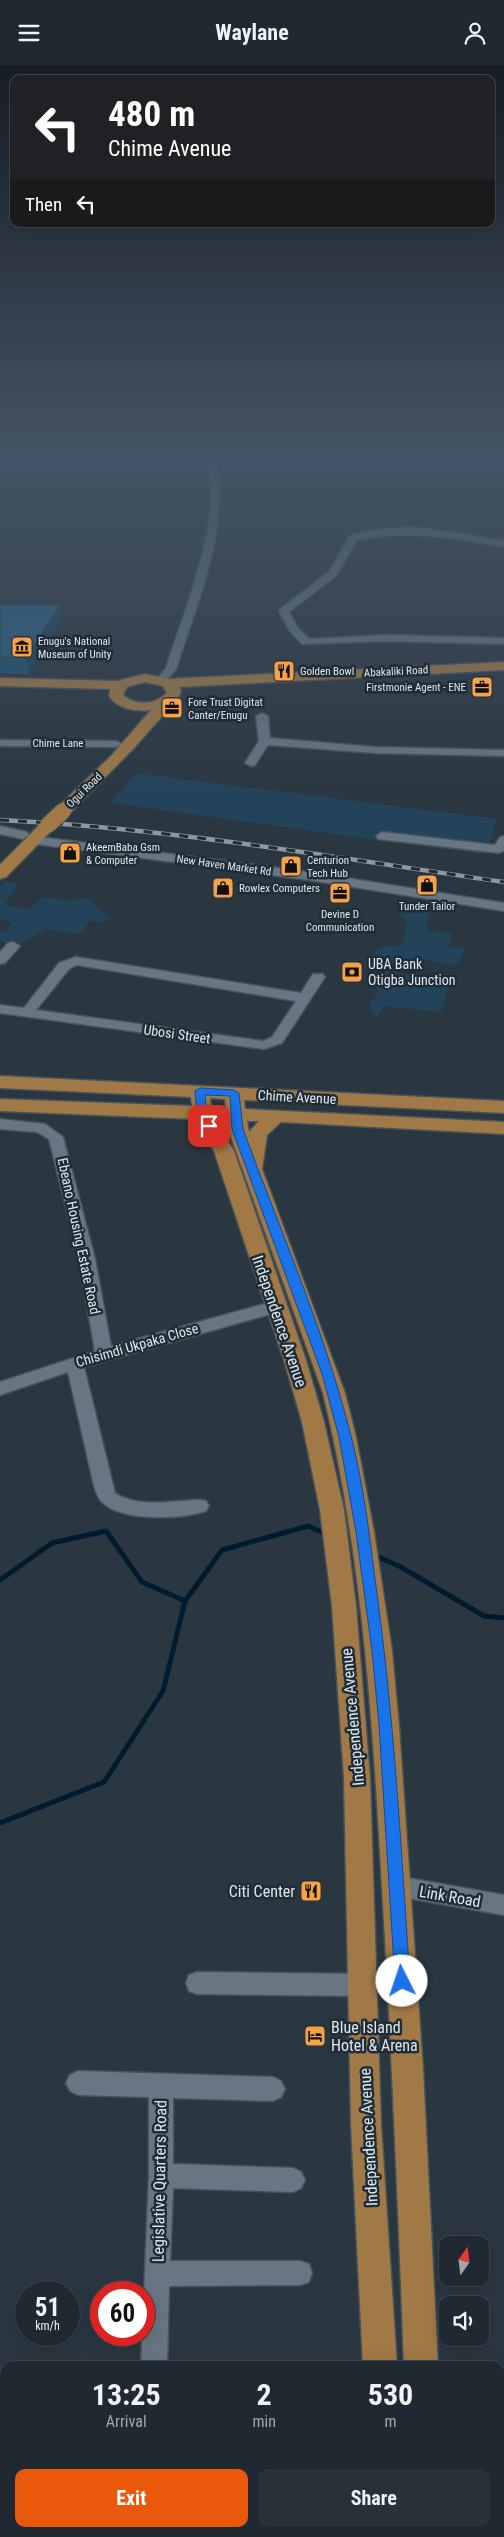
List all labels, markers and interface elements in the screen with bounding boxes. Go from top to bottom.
icon: menu [15,19,43,47]
icon: person [461,19,489,47]
text: Waylane [215,20,289,45]
text: 480 m [108,94,195,135]
icon: left [25,95,90,160]
text: Chime Avenue [108,136,231,161]
icon: left [72,190,100,218]
text: Then [25,193,62,216]
museum icon: Enugu's National Museum of Unity [10,635,34,659]
place label: Enugu's National Museum of Unity [38,635,112,661]
restaurant icon: Golden Bowl [272,659,296,683]
street label: Abakaliki Road [364,663,429,680]
place label: Golden Bowl [300,665,354,678]
office icon: Firstmonie Agent - ENE [470,675,494,699]
place label: Firstmonie Agent - ENE [366,681,467,694]
office icon: Fore Trust Digitat Canter/Enugu [160,696,184,720]
place label: Fore Trust Digitat Canter/Enugu [188,696,263,722]
street label: Chime Lane [32,737,84,750]
street label: Ogui Road [64,770,105,810]
shop icon: AkeemBaba Gsm & Computer [58,841,82,865]
place label: AkeemBaba Gsm & Computer [86,841,160,867]
street label: New Haven Market Rd [176,852,272,879]
shop icon: Centurion Tech Hub [279,854,303,878]
place label: Centurion Tech Hub [307,854,349,880]
shop icon: Tunder Tailor [415,873,439,897]
shop icon: Rowlex Computers [211,876,235,900]
office icon: Devine D Communication [328,881,352,905]
place label: Rowlex Computers [239,882,320,895]
place label: Tunder Tailor [399,900,456,913]
place label: Devine D Communication [306,908,374,934]
place label: UBA Bank Otigba Junction [368,956,455,988]
bank icon: UBA Bank Otigba Junction [340,960,364,984]
street label: Ubosi Street [143,1021,211,1047]
street label: Chime Avenue [257,1087,337,1107]
pin [188,1105,230,1147]
icon: arrive [195,1112,223,1140]
street label: Ebeano Housing Estate Road [55,1156,103,1316]
street label: Independence Avenue [248,1253,311,1390]
street label: Chisimdi Ukpaka Close [74,1320,200,1370]
street label: Independence Avenue [337,1647,368,1787]
restaurant icon: Citi Center [299,1879,323,1903]
place label: Citi Center [229,1882,295,1901]
street label: Link Road [418,1882,482,1911]
position arrow [375,1954,427,2006]
place label: Blue Island Hotel & Arena [331,2018,418,2055]
hotel icon: Blue Island Hotel & Arena [303,2024,327,2048]
street label: Independence Avenue [355,2068,382,2206]
street label: Legislative Quarters Road [149,2100,170,2262]
north arrow [439,2236,489,2286]
map controls [439,2236,489,2346]
speed limit sign: 60 [90,2281,155,2346]
text: 51 [35,2293,60,2322]
button: sound [439,2296,489,2346]
text: km/h [35,2319,60,2333]
text: 13:25 [92,2377,161,2412]
text: 2 [257,2377,272,2412]
text: 530 [368,2377,413,2412]
text: Arrival [106,2412,147,2431]
text: min [252,2412,276,2431]
text: m [384,2412,396,2431]
button: Exit [15,2469,248,2527]
button: Share [258,2469,490,2527]

